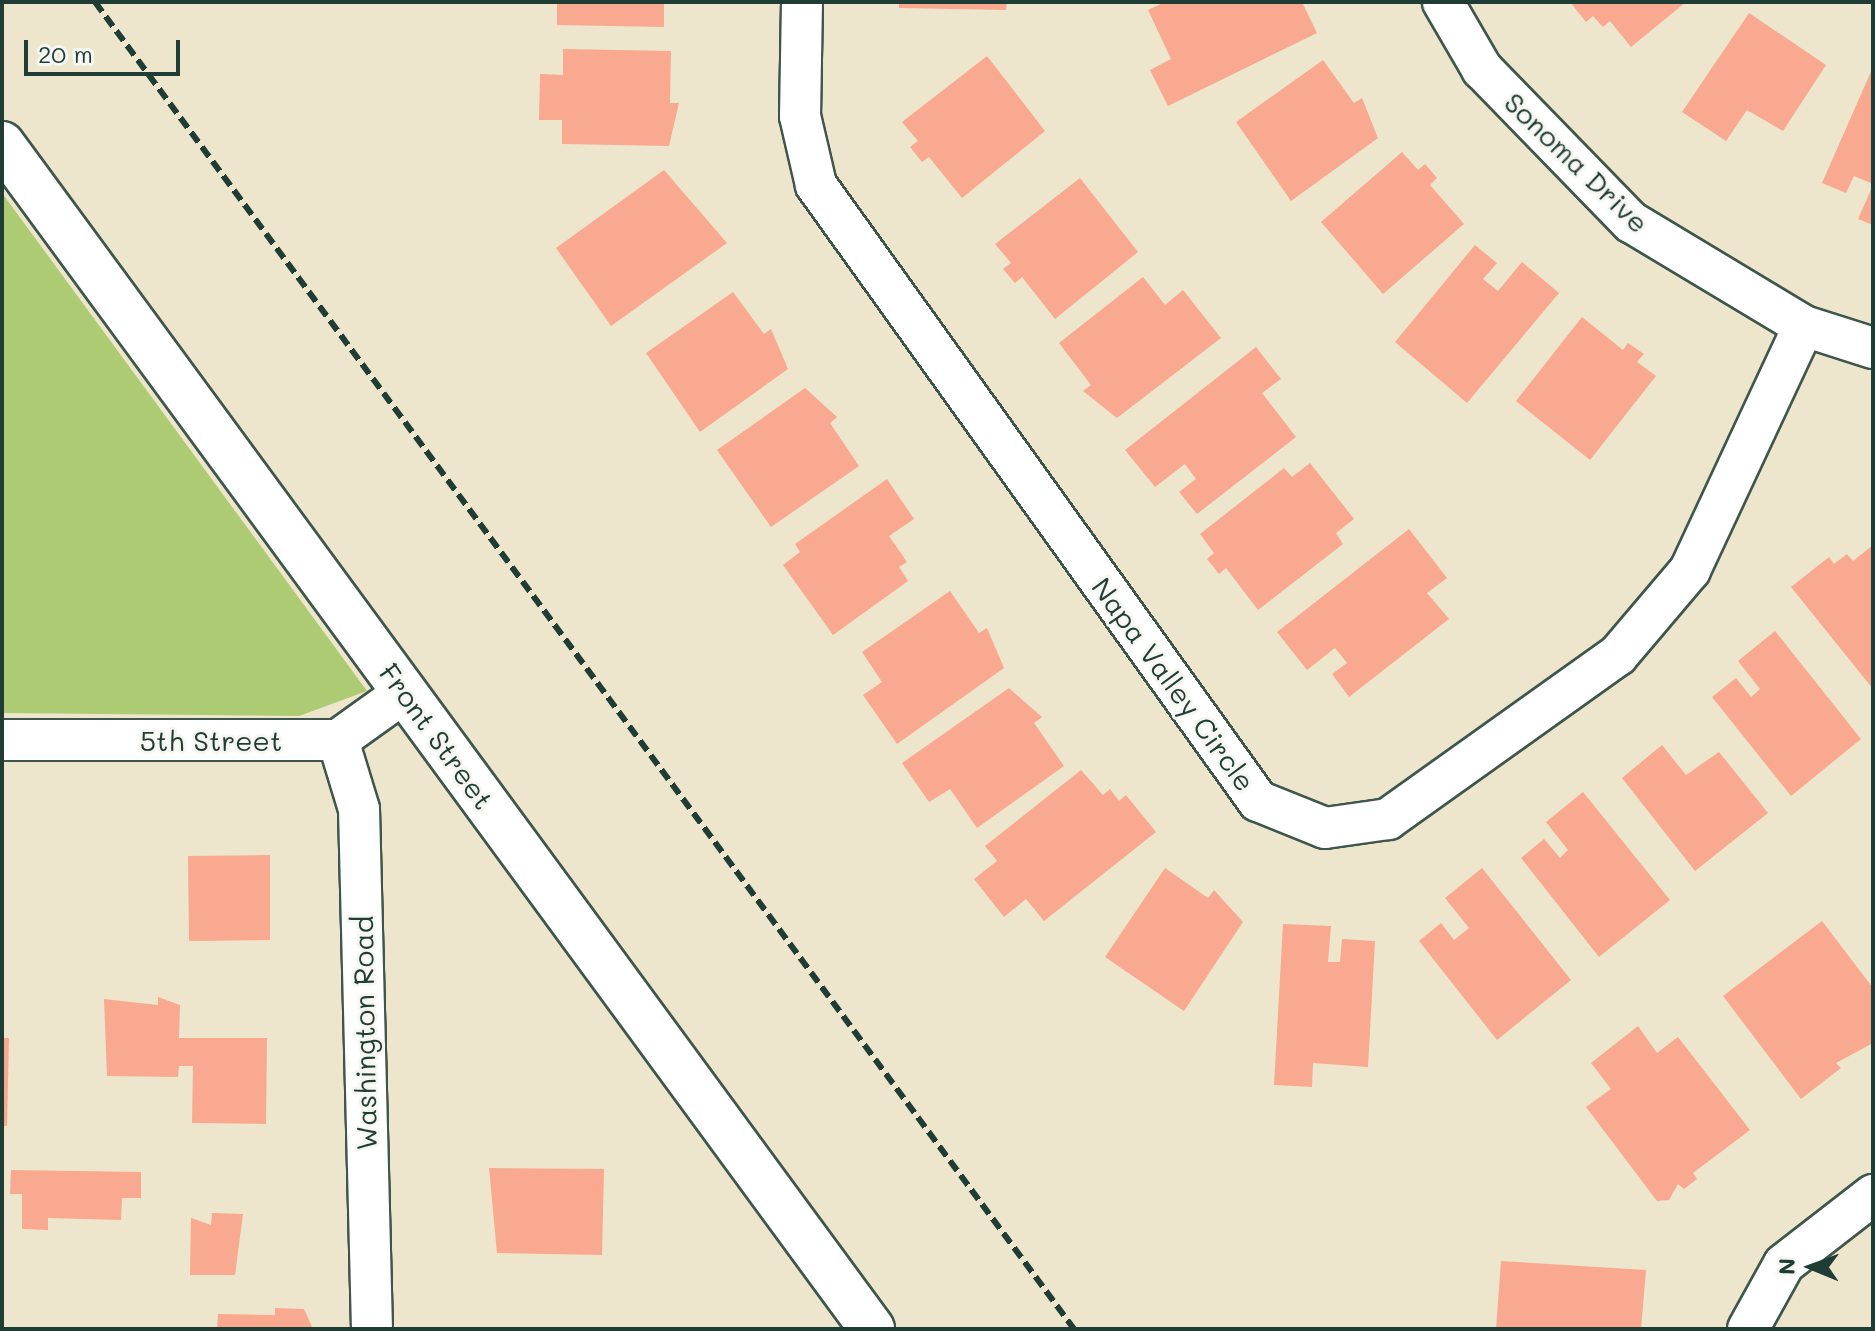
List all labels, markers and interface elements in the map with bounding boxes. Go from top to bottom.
scale bar [28,24,184,74]
text: 20 m [38,38,93,69]
street label: Sonoma Drive [1498,85,1656,239]
street label: Napa Valley Circle [1085,571,1263,797]
street label: Front Street [373,656,501,816]
street label: 5th Street [140,723,282,757]
street label: Washington Road [345,915,383,1151]
north arrow [1771,1227,1851,1307]
text: N [1772,1258,1801,1275]

